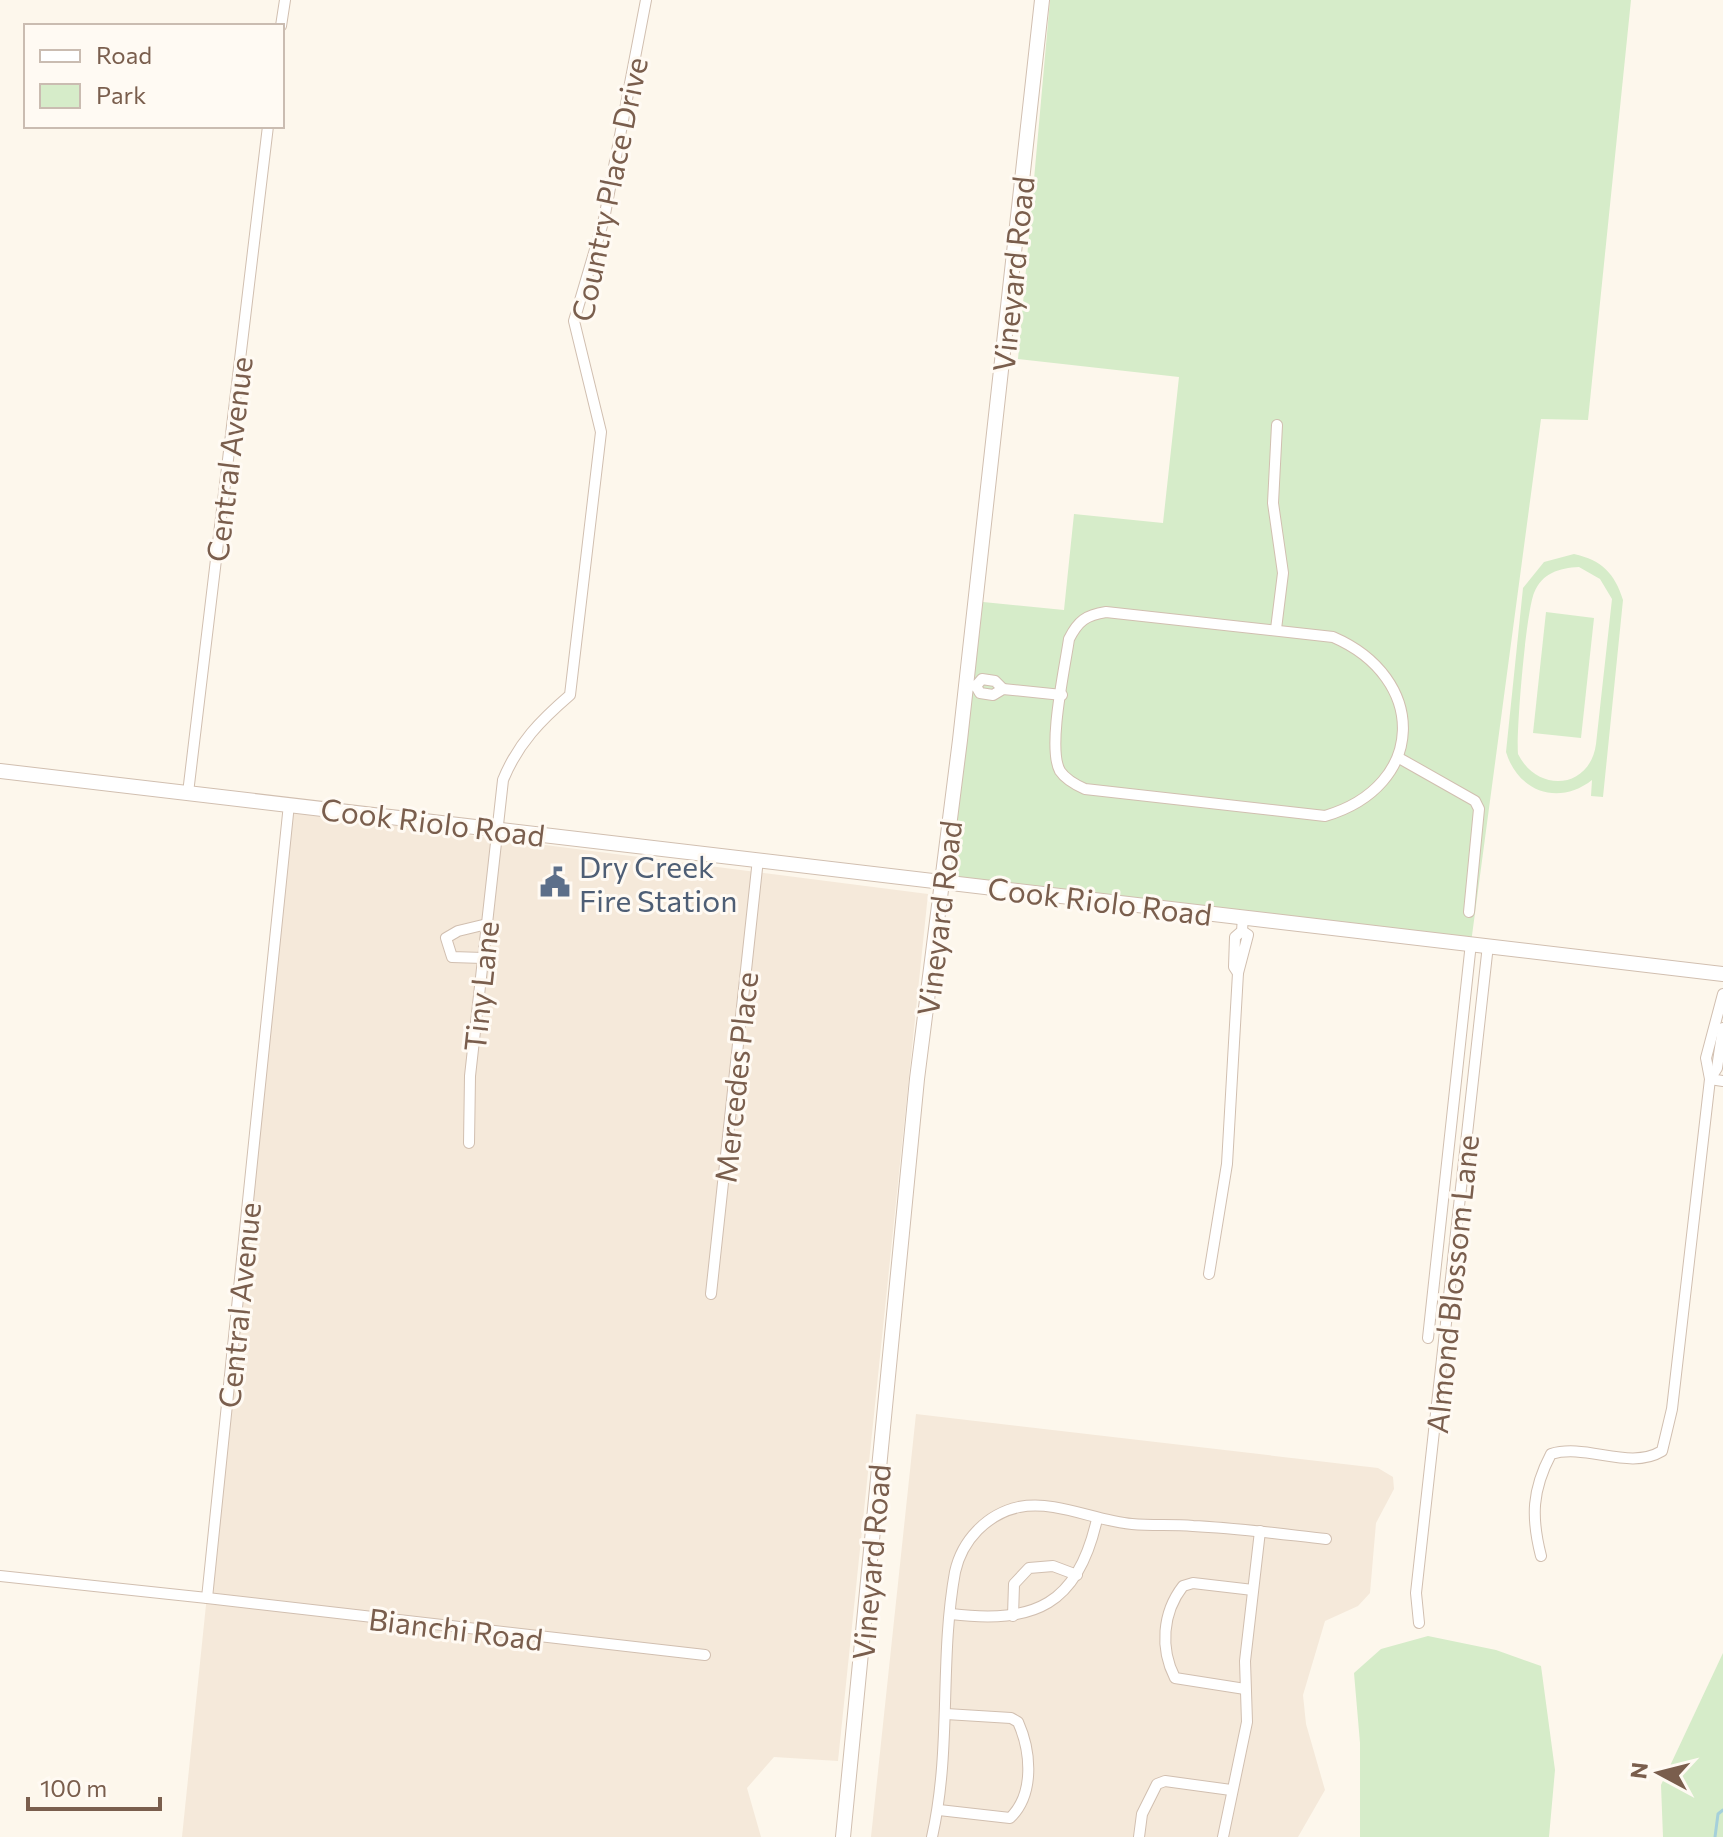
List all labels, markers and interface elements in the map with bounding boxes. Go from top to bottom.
legend [24,24,284,128]
text: Road [96,40,152,69]
street label: Country Place Drive [562,54,654,324]
text: Park [96,80,146,109]
street label: Vineyard Road [983,174,1041,374]
street label: Central Avenue [197,354,259,564]
street label: Cook Riolo Road [319,789,547,853]
street label: Vineyard Road [908,818,968,1018]
place label: Dry Creek Fire Station [579,847,737,918]
public building icon: Dry Creek Fire Station [538,865,572,899]
street label: Cook Riolo Road [986,868,1214,932]
street label: Tiny Lane [455,919,505,1053]
street label: Mercedes Place [706,970,764,1184]
street label: Almond Blossom Lane [1417,1133,1485,1435]
street label: Central Avenue [209,1200,267,1410]
street label: Vineyard Road [843,1463,897,1661]
street label: Bianchi Road [367,1599,545,1657]
north arrow [1619,1733,1699,1813]
scale bar [28,1761,160,1811]
text: N [1624,1761,1653,1780]
text: 100 m [40,1773,107,1802]

